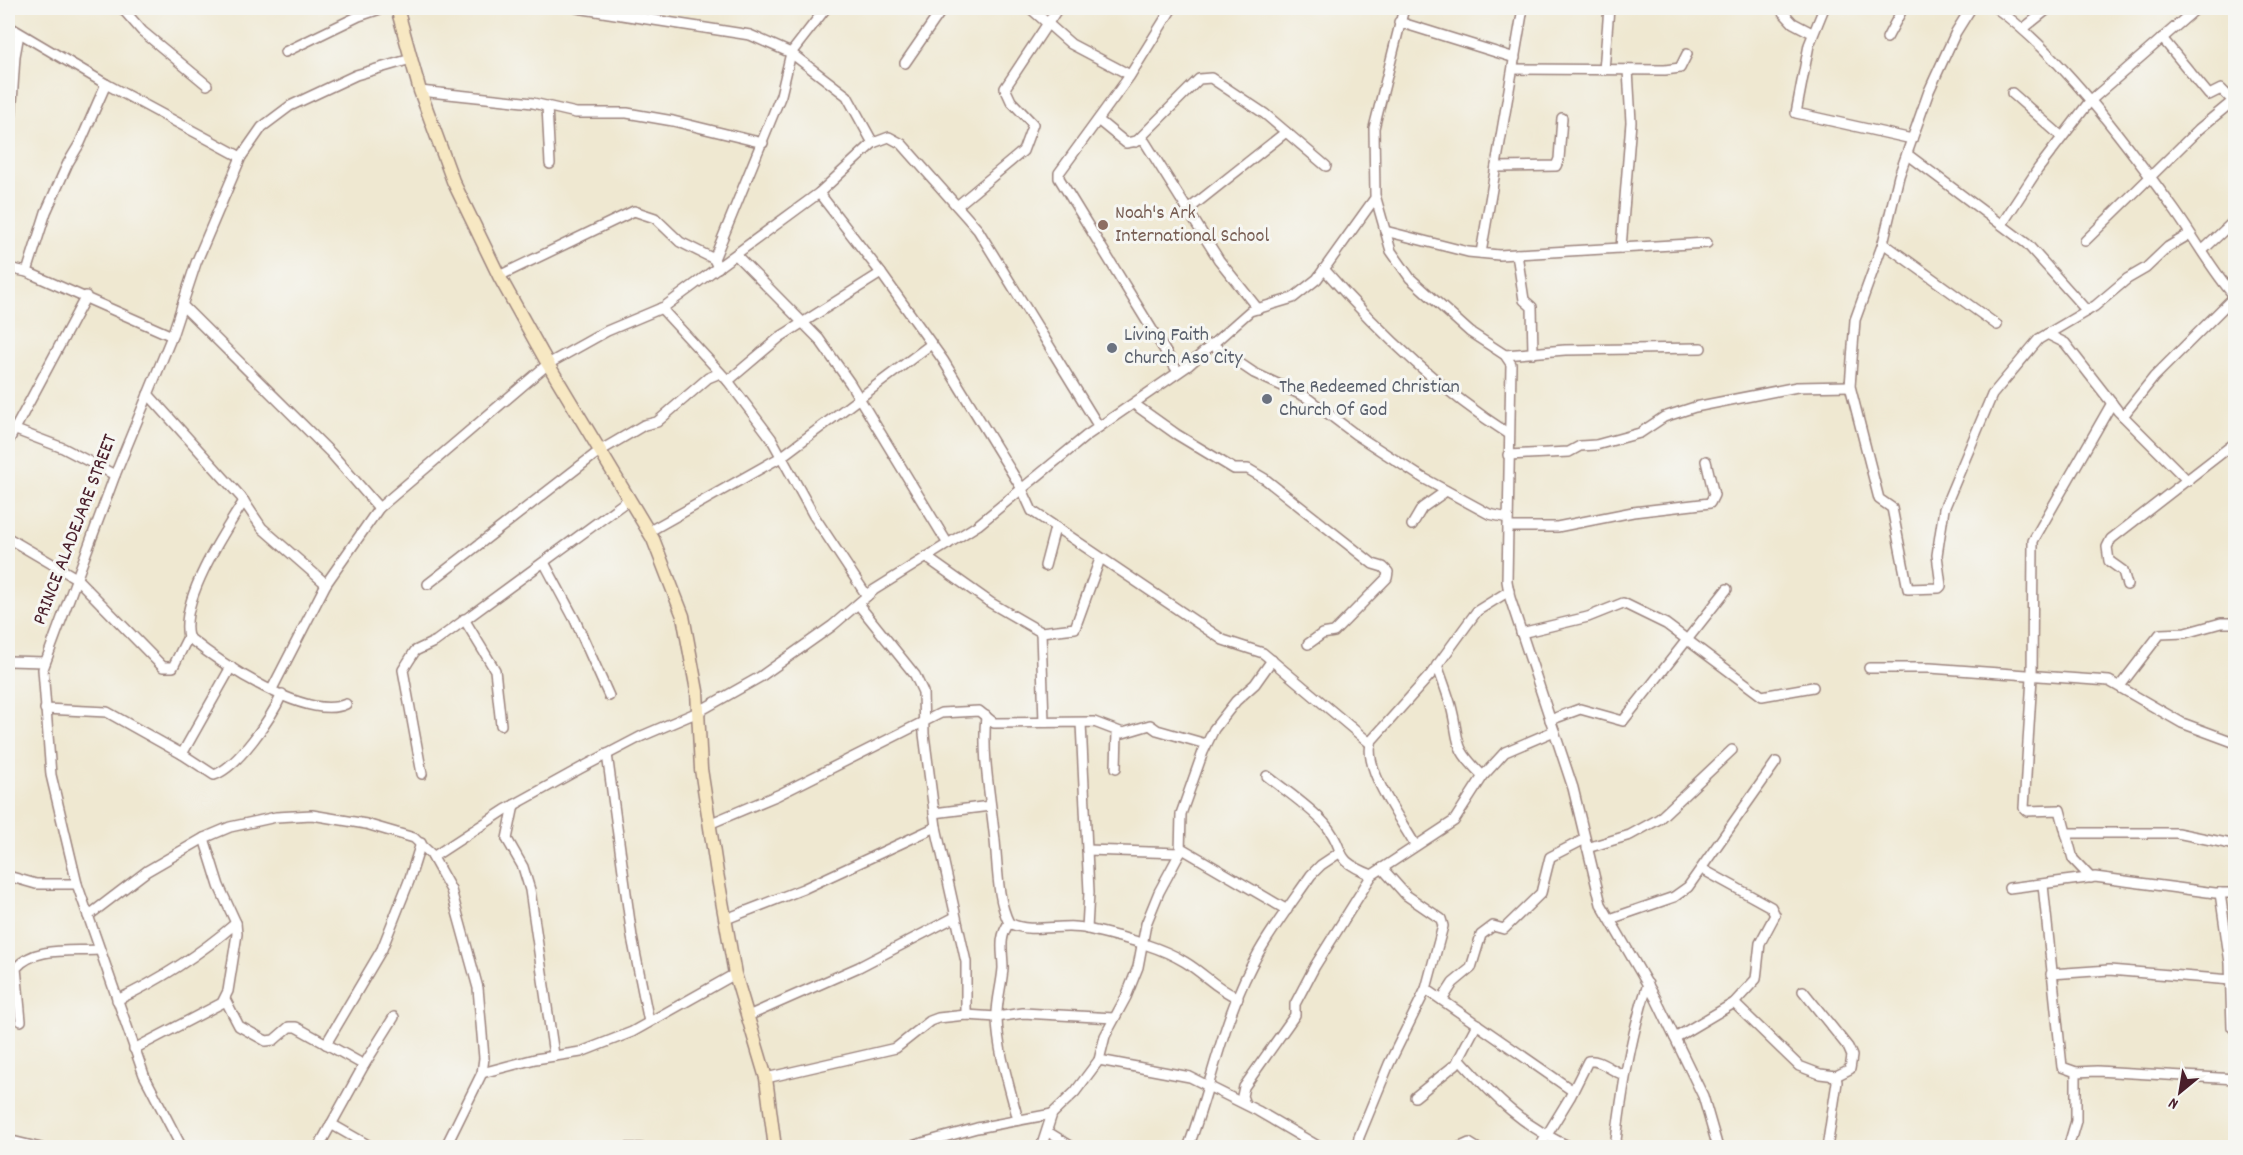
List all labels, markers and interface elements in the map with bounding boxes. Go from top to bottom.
place label: Noah's Ark International School [1115,200,1269,251]
marker: Noah's Ark International School [1096,218,1110,232]
place label: Living Faith Church Aso City [1124,322,1244,373]
marker: Living Faith Church Aso City [1105,341,1119,355]
place label: The Redeemed Christian Church Of God [1279,374,1460,425]
marker: The Redeemed Christian Church Of God [1260,392,1274,406]
street label: PRINCE ALADEJARE STREET [27,431,125,629]
north arrow [2150,1062,2210,1122]
text: N [2164,1091,2183,1115]

